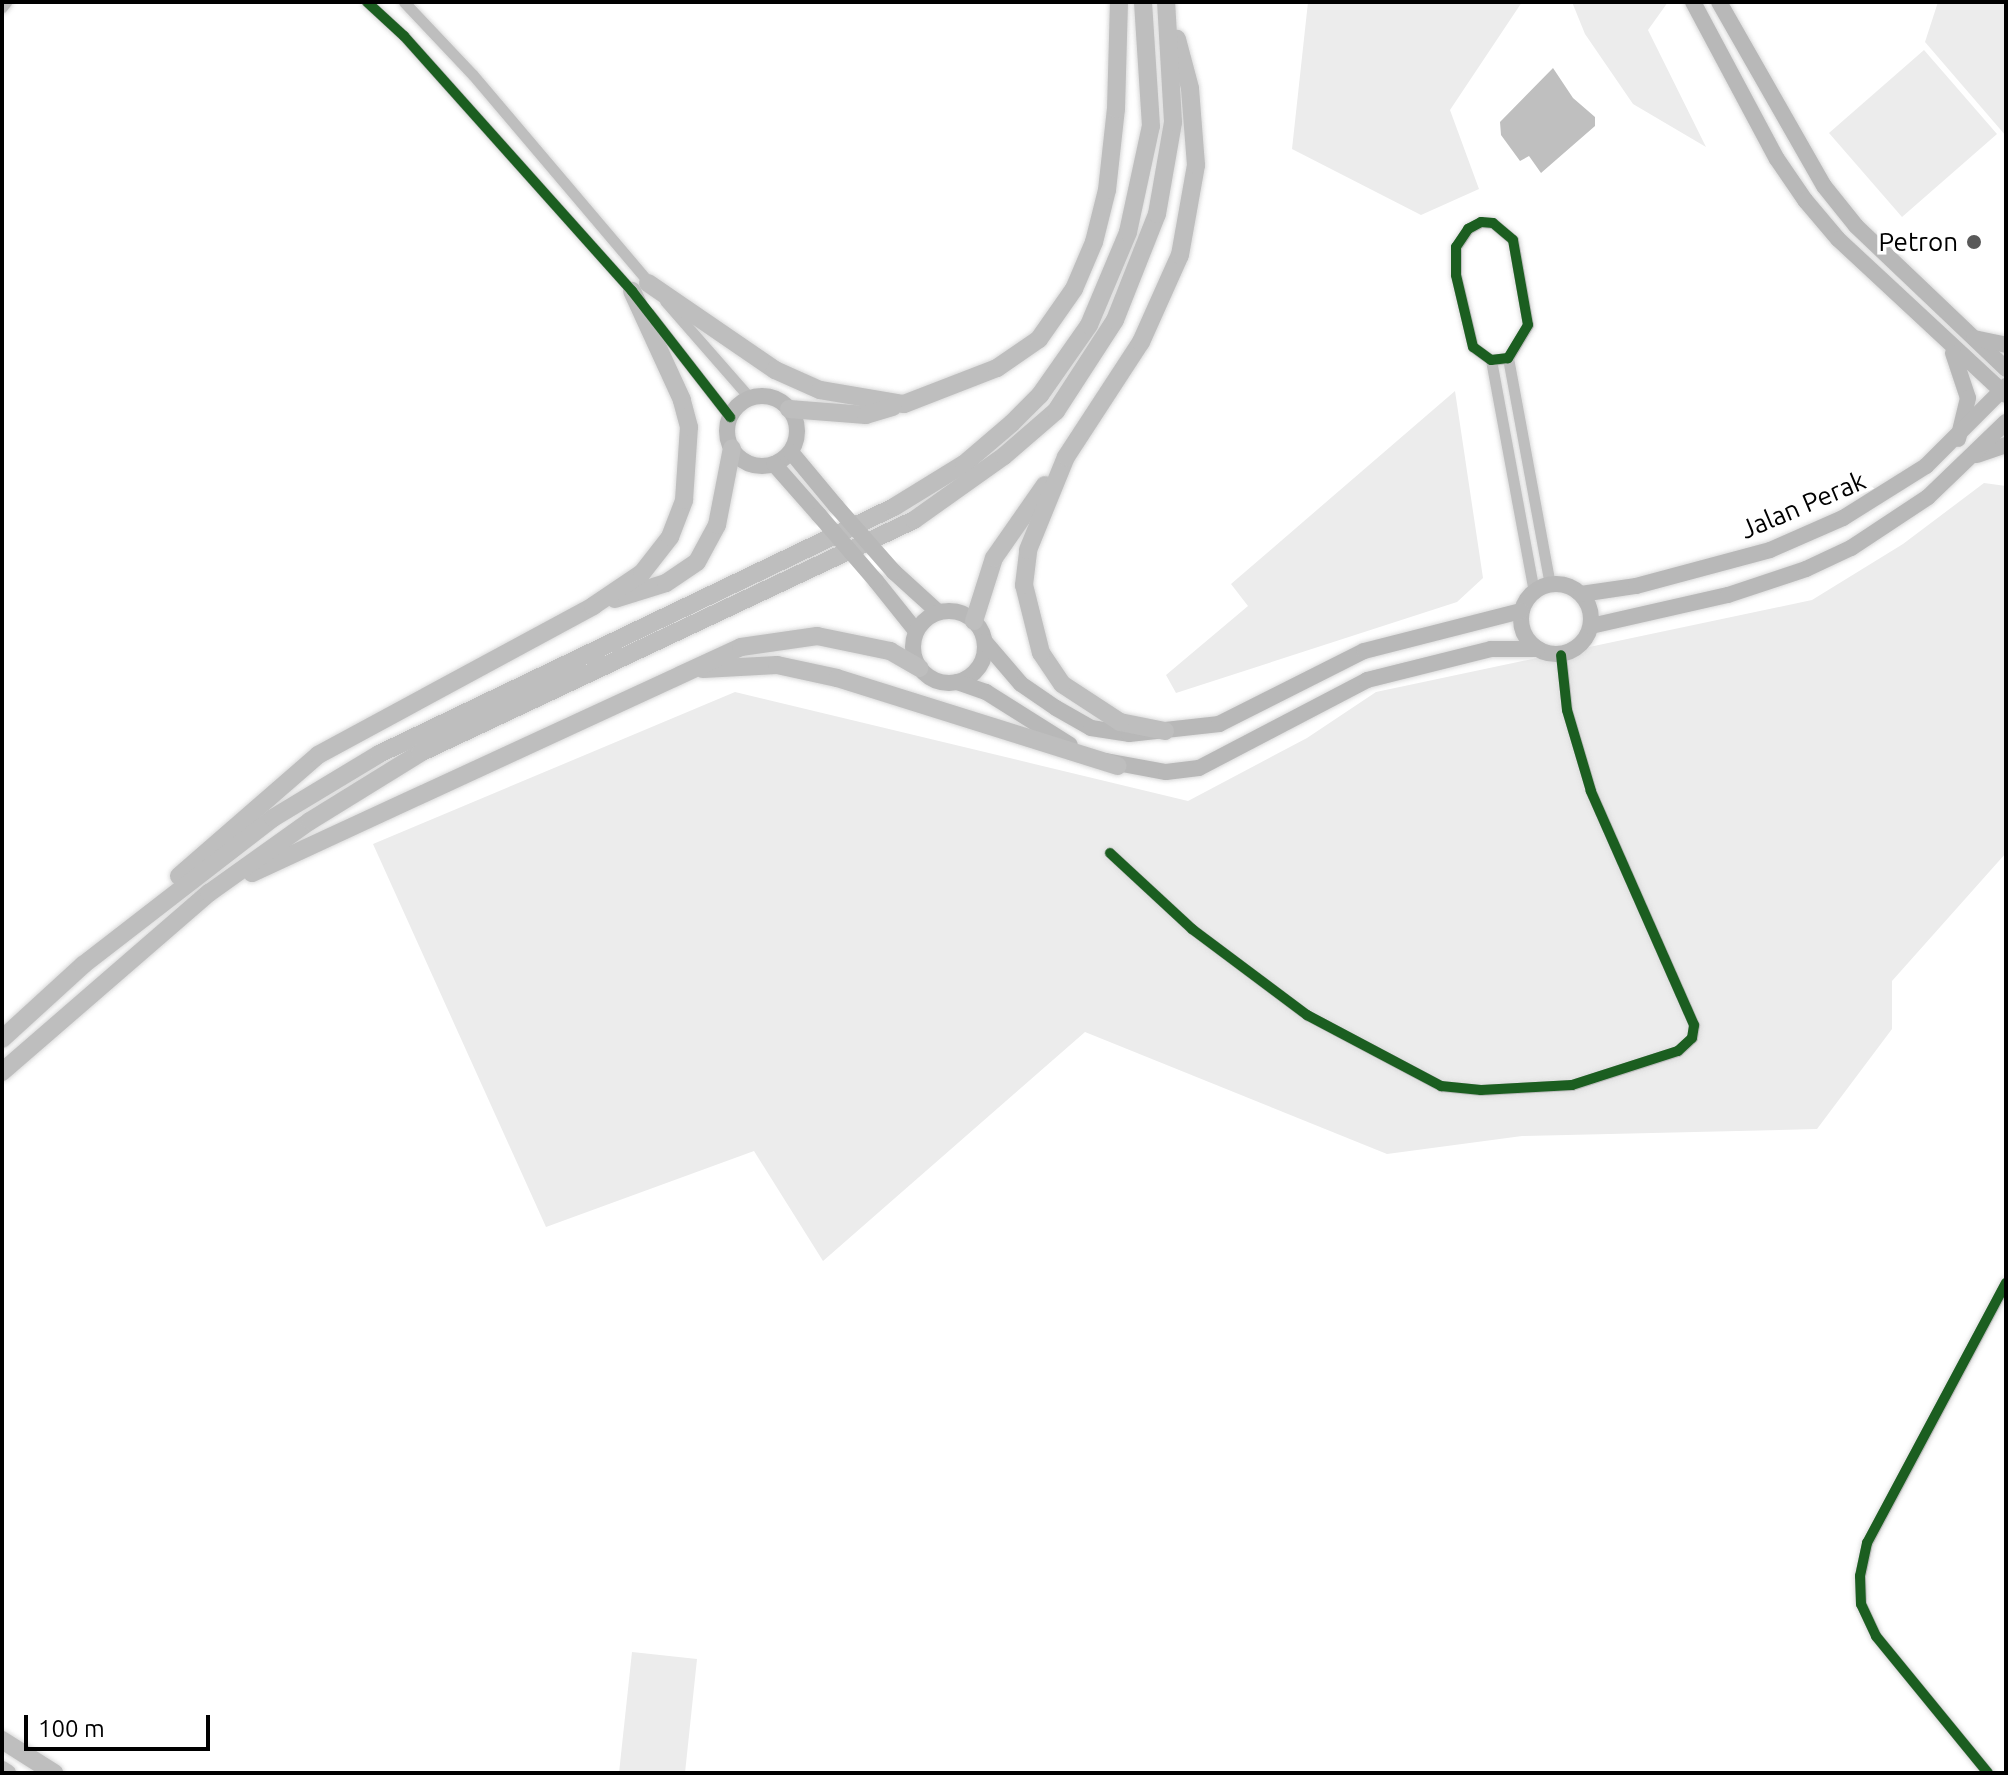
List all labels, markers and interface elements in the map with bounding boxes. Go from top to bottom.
place label: Petron [1879,226,1958,258]
marker: Petron [1965,233,1983,251]
street label: Jalan Perak [1736,465,1870,545]
scale bar [28,1699,214,1749]
text: 100 m [38,1715,105,1742]

